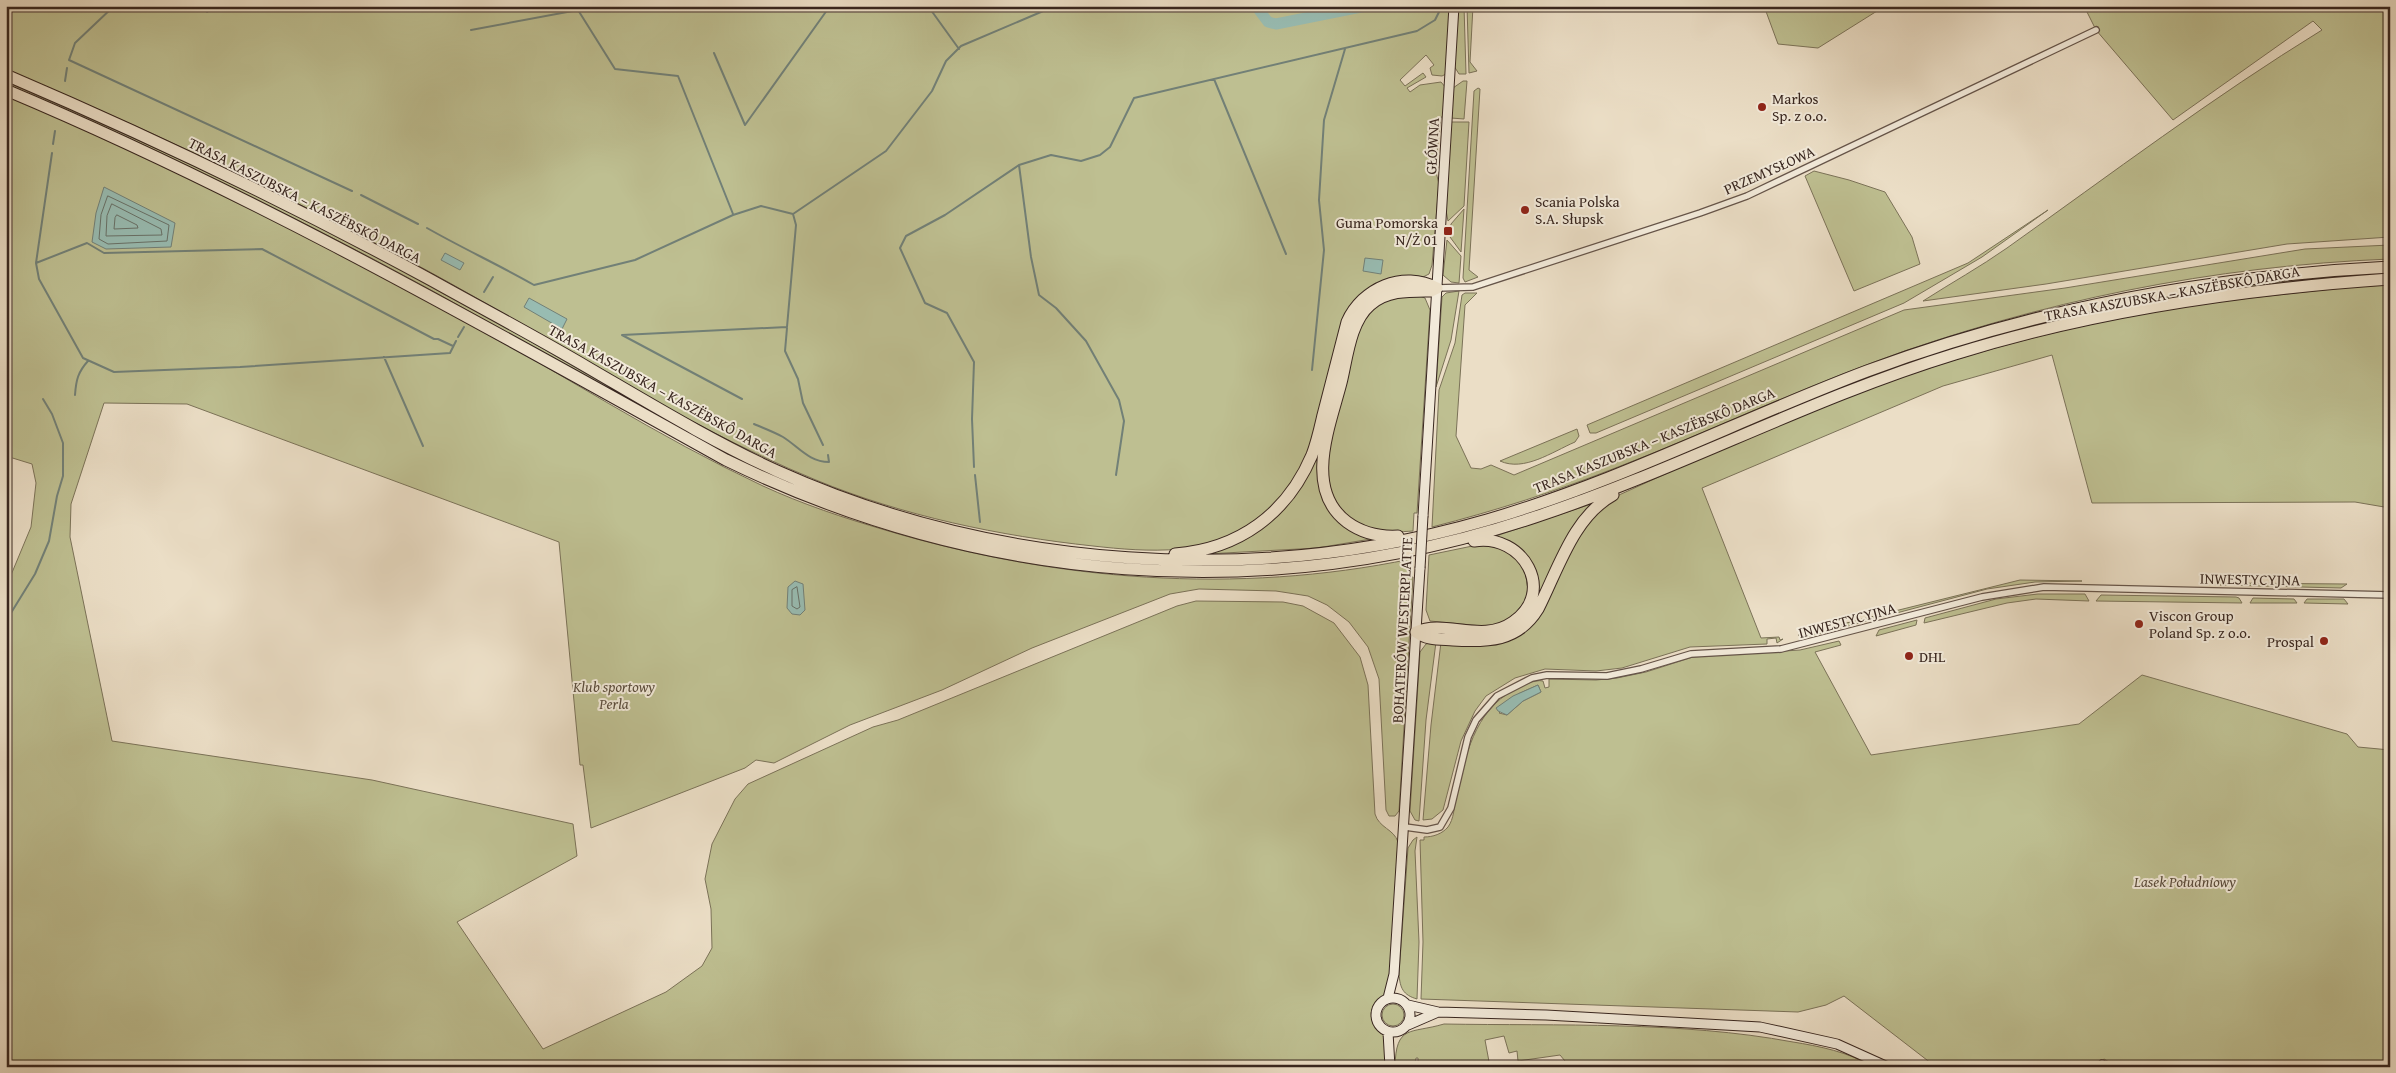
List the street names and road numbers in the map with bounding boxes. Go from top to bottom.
street label: GŁÓWNA [1420,117,1444,175]
street label: TRASA KASZUBSKA – KASZËBSKÔ DARGA [185,132,425,268]
street label: PRZEMYSŁOWA [1720,141,1818,199]
street label: TRASA KASZUBSKA – KASZËBSKÔ DARGA [2043,260,2301,326]
street label: TRASA KASZUBSKA – KASZËBSKÔ DARGA [545,319,781,463]
street label: TRASA KASZUBSKA – KASZËBSKÔ DARGA [1530,382,1778,498]
street label: BOHATERÓW WESTERPLATTE [1387,536,1417,724]
street label: INWESTYCYJNA [2200,568,2300,590]
street label: INWESTYCYJNA [1796,597,1898,643]

